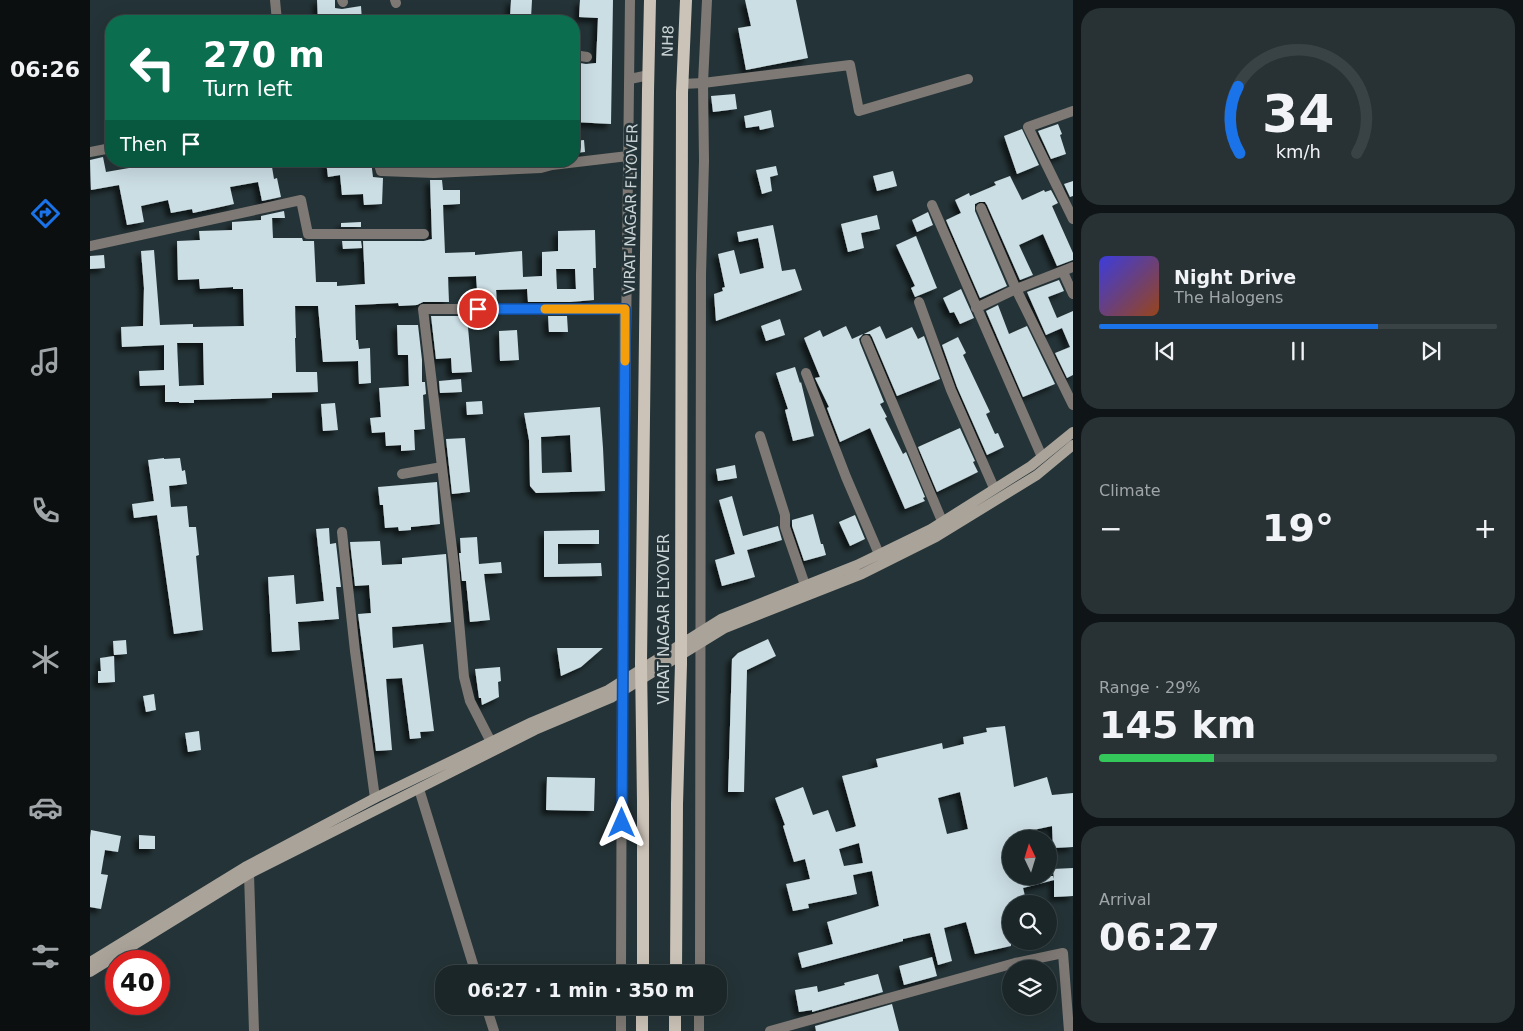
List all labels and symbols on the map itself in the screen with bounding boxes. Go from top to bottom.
street label: NH8 [658,25,678,57]
street label: VIRAT NAGAR FLYOVER [621,123,641,295]
pin [457,288,499,330]
street label: VIRAT NAGAR FLYOVER [655,534,673,704]
position arrow [595,796,647,848]
north arrow [1002,830,1058,885]
speed limit sign: 40 [105,950,170,1015]

